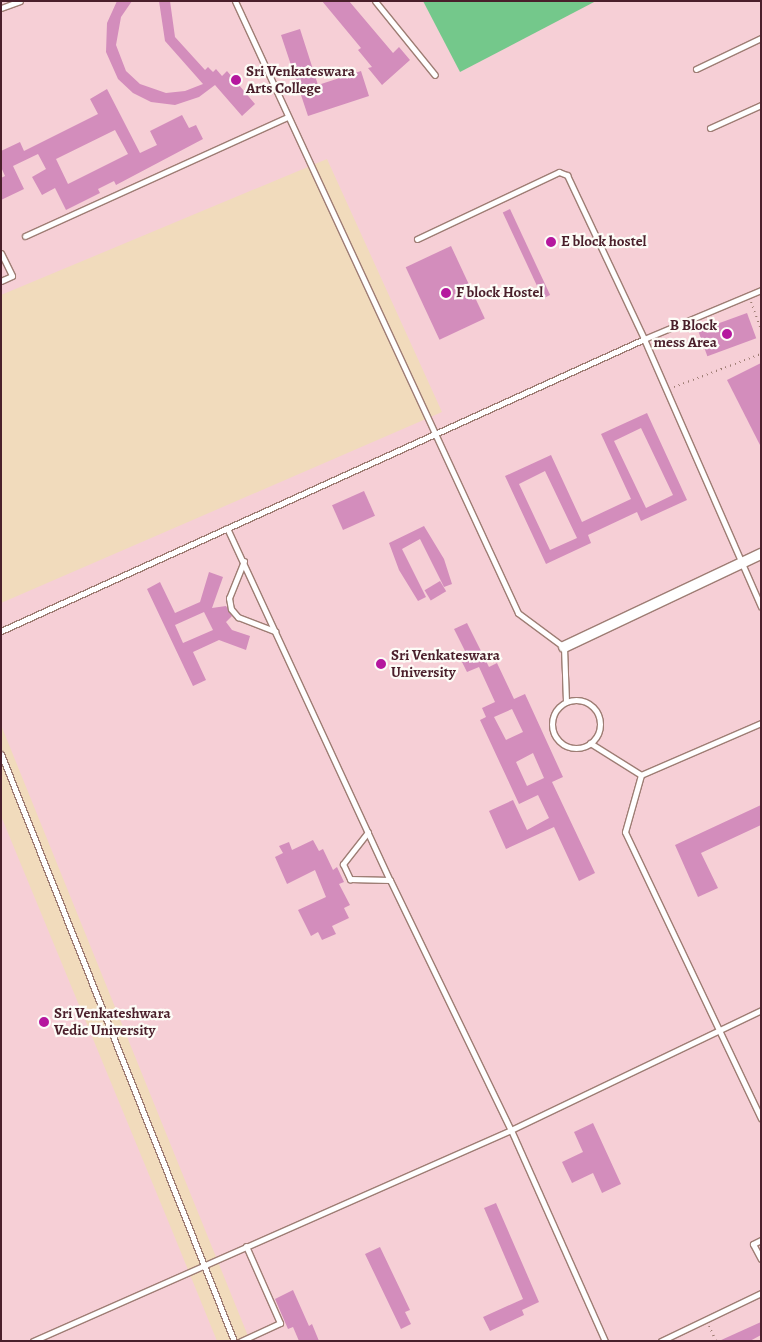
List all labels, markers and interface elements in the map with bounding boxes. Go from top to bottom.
place label: Sri Venkateswara Arts College [246,62,355,97]
marker: Sri Venkateswara Arts College [230,74,242,86]
place label: E block hostel [561,233,646,251]
marker: E block hostel [545,236,557,248]
place label: F block Hostel [456,284,543,302]
marker: F block Hostel [440,287,452,299]
place label: B Block mess Area [653,316,717,351]
marker: B Block mess Area [721,328,733,340]
place label: Sri Venkateswara University [391,646,500,681]
marker: Sri Venkateswara University [375,658,387,670]
place label: Sri Venkateshwara Vedic University [54,1004,171,1039]
marker: Sri Venkateshwara Vedic University [38,1016,50,1028]

